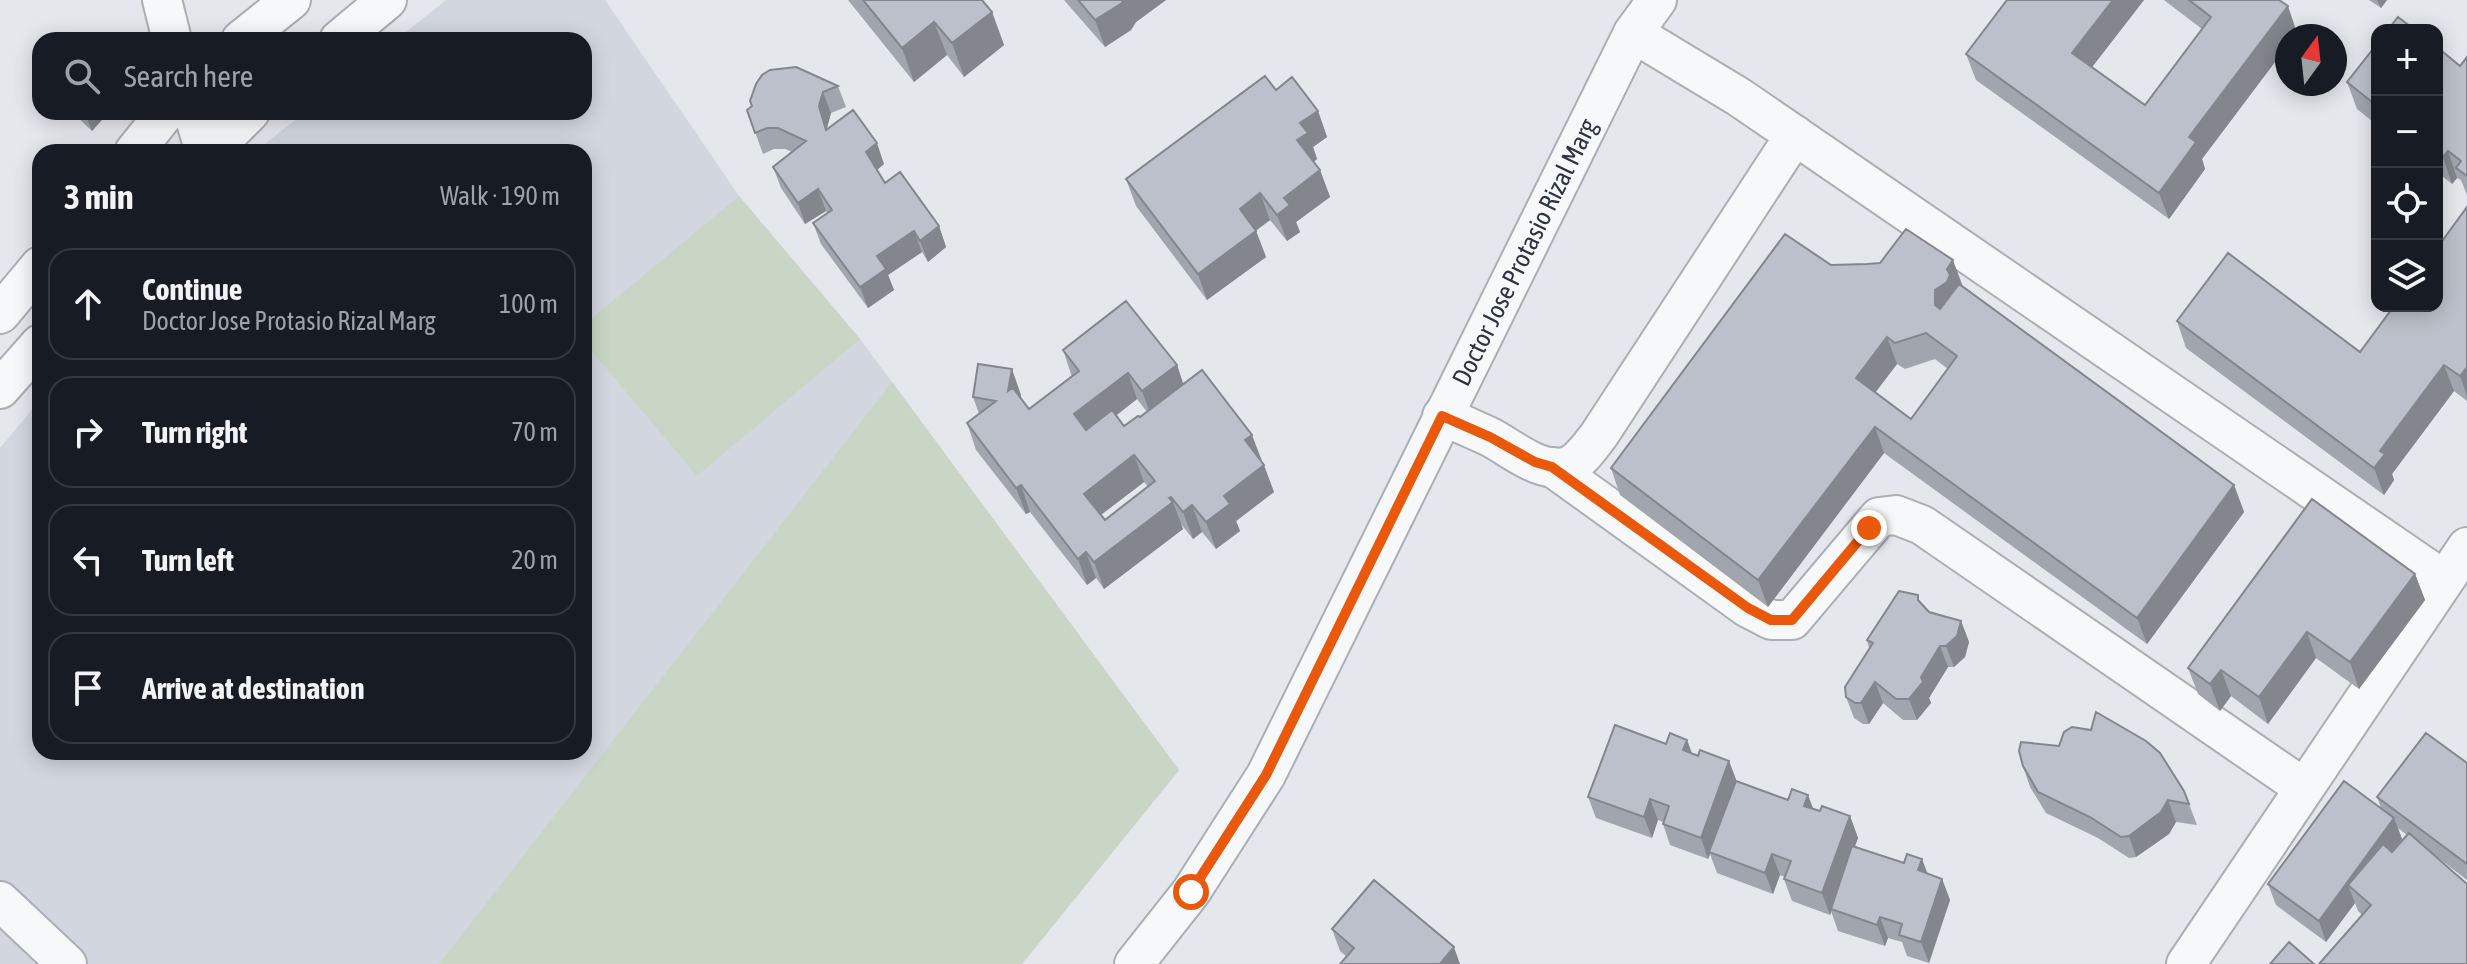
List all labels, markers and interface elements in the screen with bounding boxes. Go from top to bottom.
north arrow [2275,24,2347,96]
map controls [2371,24,2443,312]
button: + [2371,24,2443,96]
search box [32,32,592,120]
icon: search [60,54,104,98]
text: Search here [124,59,253,93]
button: − [2371,96,2443,168]
street label: Doctor Jose Protasio Rizal Marg [1446,113,1604,391]
button: locate [2371,168,2443,240]
text: 3 min [64,177,133,216]
text: Walk · 190 m [440,181,560,211]
button: layers [2371,240,2443,312]
text: Continue [142,272,242,306]
icon: ahead [66,282,110,326]
text: 100 m [499,289,558,319]
text: Doctor Jose Protasio Rizal Marg [142,306,436,336]
icon: right [66,410,110,454]
text: Turn right [142,415,248,449]
text: 70 m [511,417,558,447]
route end [1851,510,1887,546]
icon: left [66,538,110,582]
text: Turn left [142,543,234,577]
text: 20 m [511,545,558,575]
icon: arrive [66,666,110,710]
text: Arrive at destination [142,671,364,705]
route start [1173,874,1209,910]

